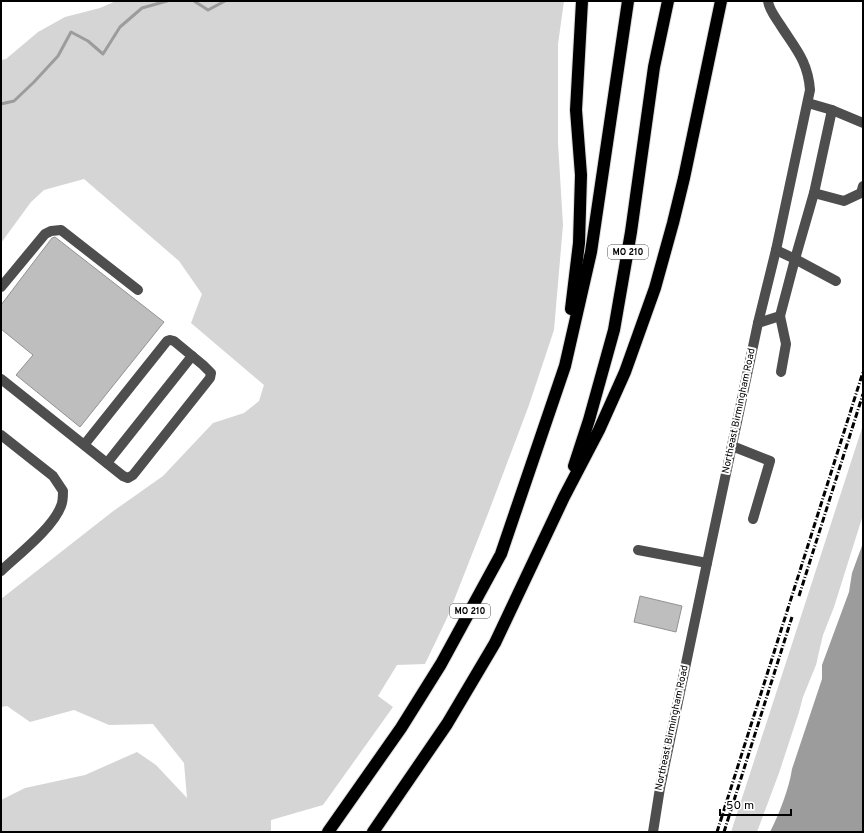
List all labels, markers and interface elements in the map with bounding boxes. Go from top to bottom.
road number: MO 210 [608,245,648,259]
street label: Northeast Birmingham Road [719,347,759,475]
road number: MO 210 [450,604,490,618]
street label: Northeast Birmingham Road [652,664,692,792]
scale bar [720,791,791,817]
text: 50 m [726,798,754,814]

